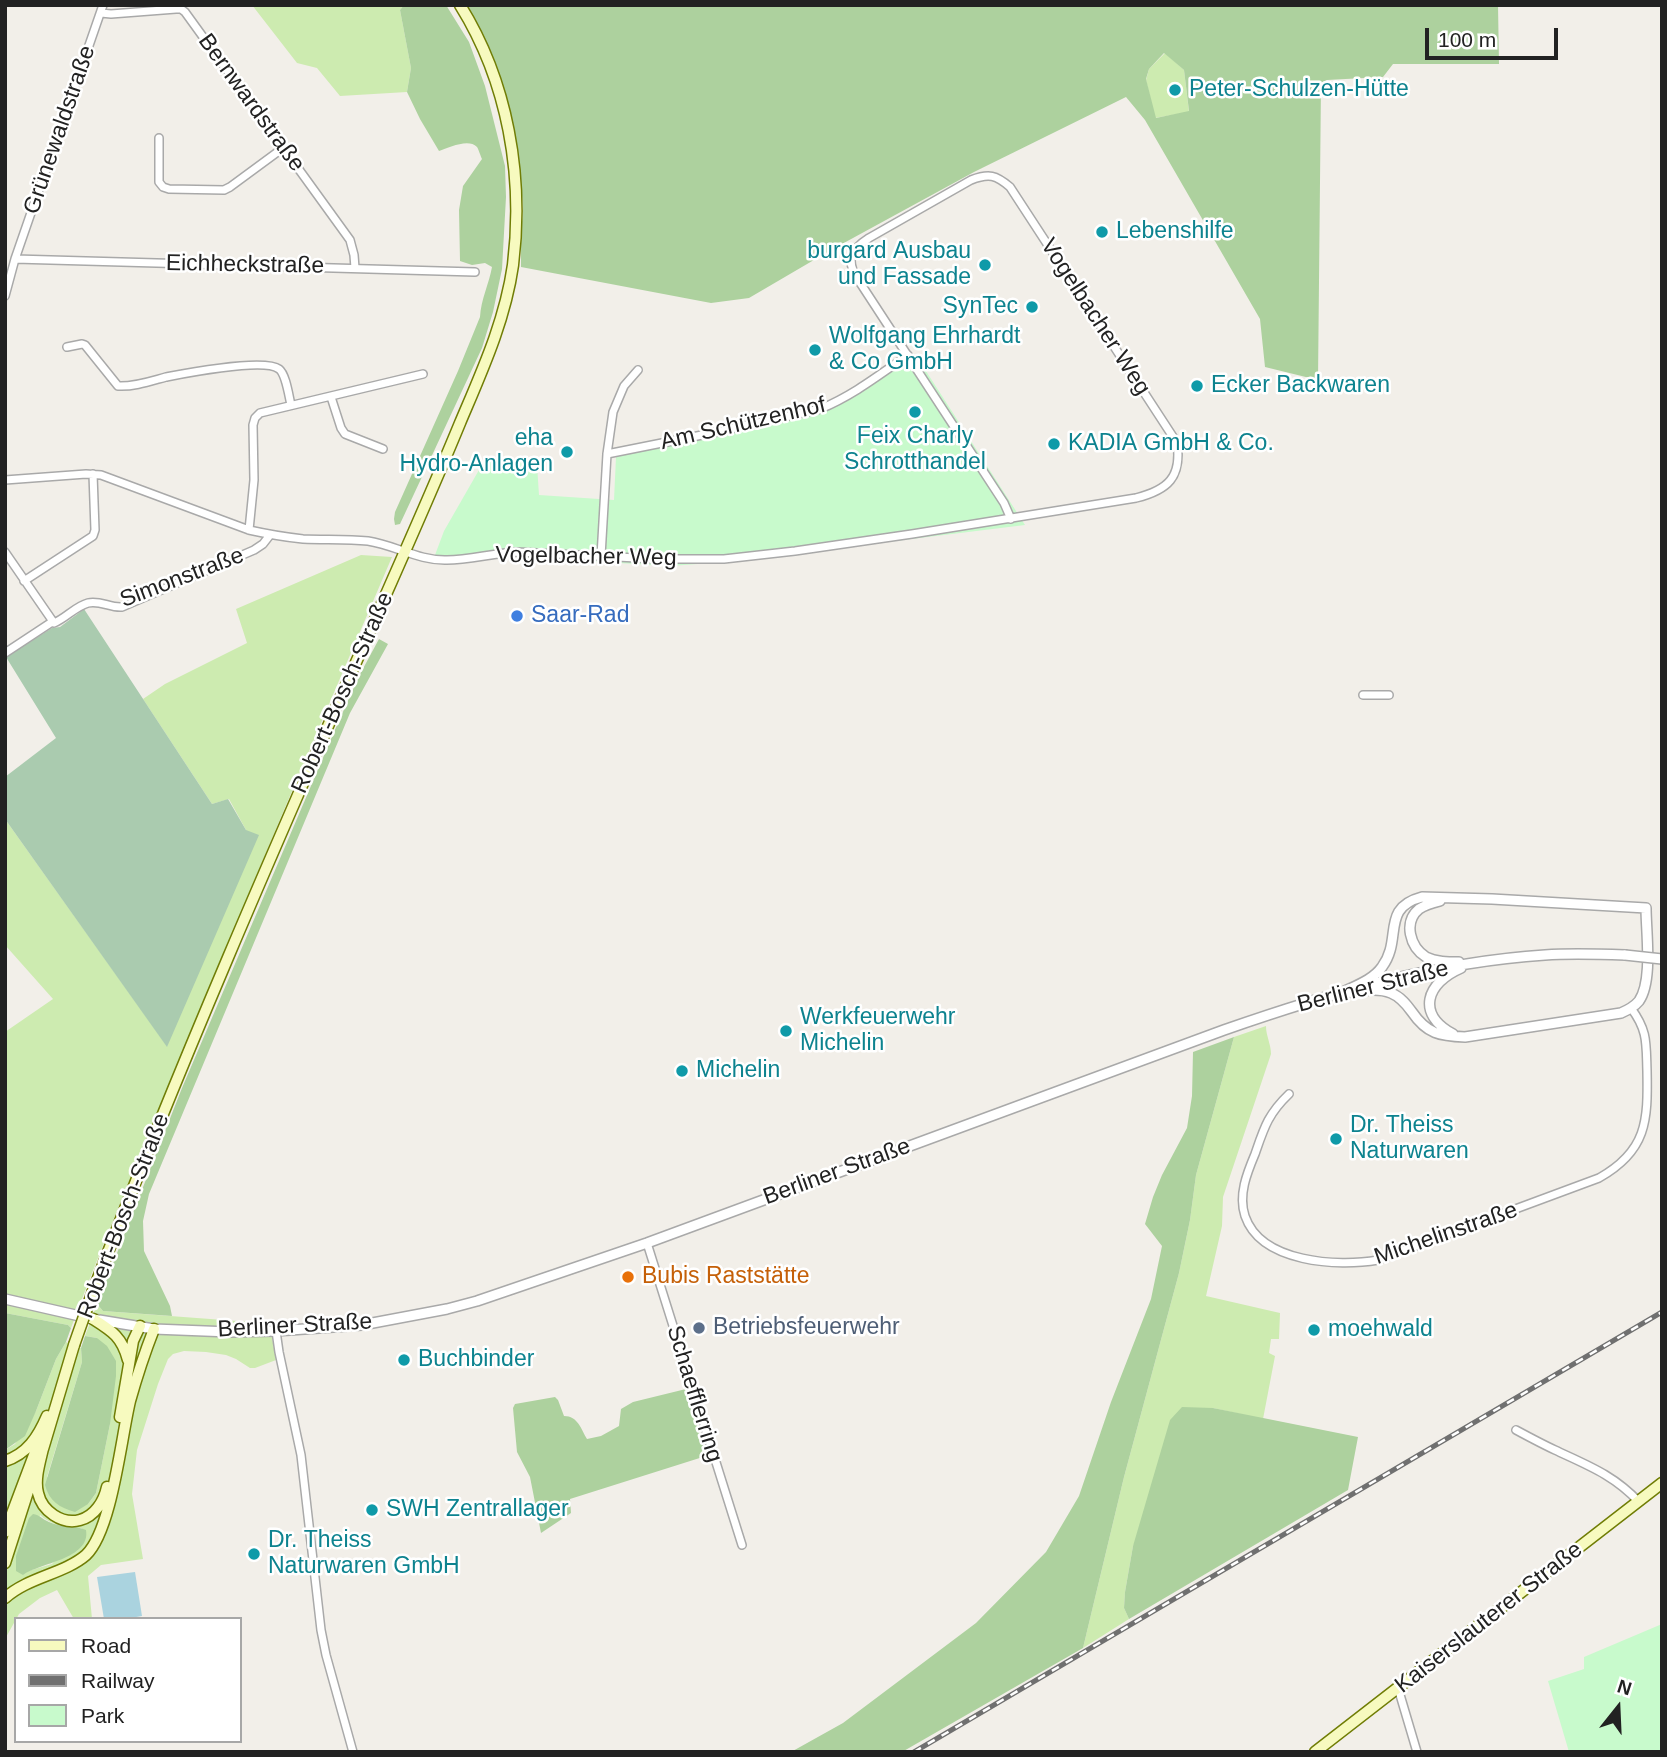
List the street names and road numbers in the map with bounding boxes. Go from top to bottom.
street label: Bernwardstraße [192,29,310,177]
street label: Grünewaldstraße [18,42,102,218]
street label: Vogelbacher Weg [1034,234,1156,400]
street label: Eichheckstraße [166,250,324,280]
street label: Am Schützenhof [658,392,828,456]
street label: Simonstraße [116,542,248,614]
street label: Vogelbacher Weg [495,542,677,572]
street label: Robert-Bosch-Straße [286,588,400,798]
street label: Berliner Straße [1295,955,1451,1019]
street label: Robert-Bosch-Straße [72,1110,176,1322]
street label: Berliner Straße [760,1133,914,1211]
street label: Michelinstraße [1371,1197,1521,1271]
street label: Berliner Straße [217,1308,373,1344]
street label: Schaefflerring [660,1322,728,1466]
street label: Kaiserslauterer Straße [1390,1536,1588,1700]

